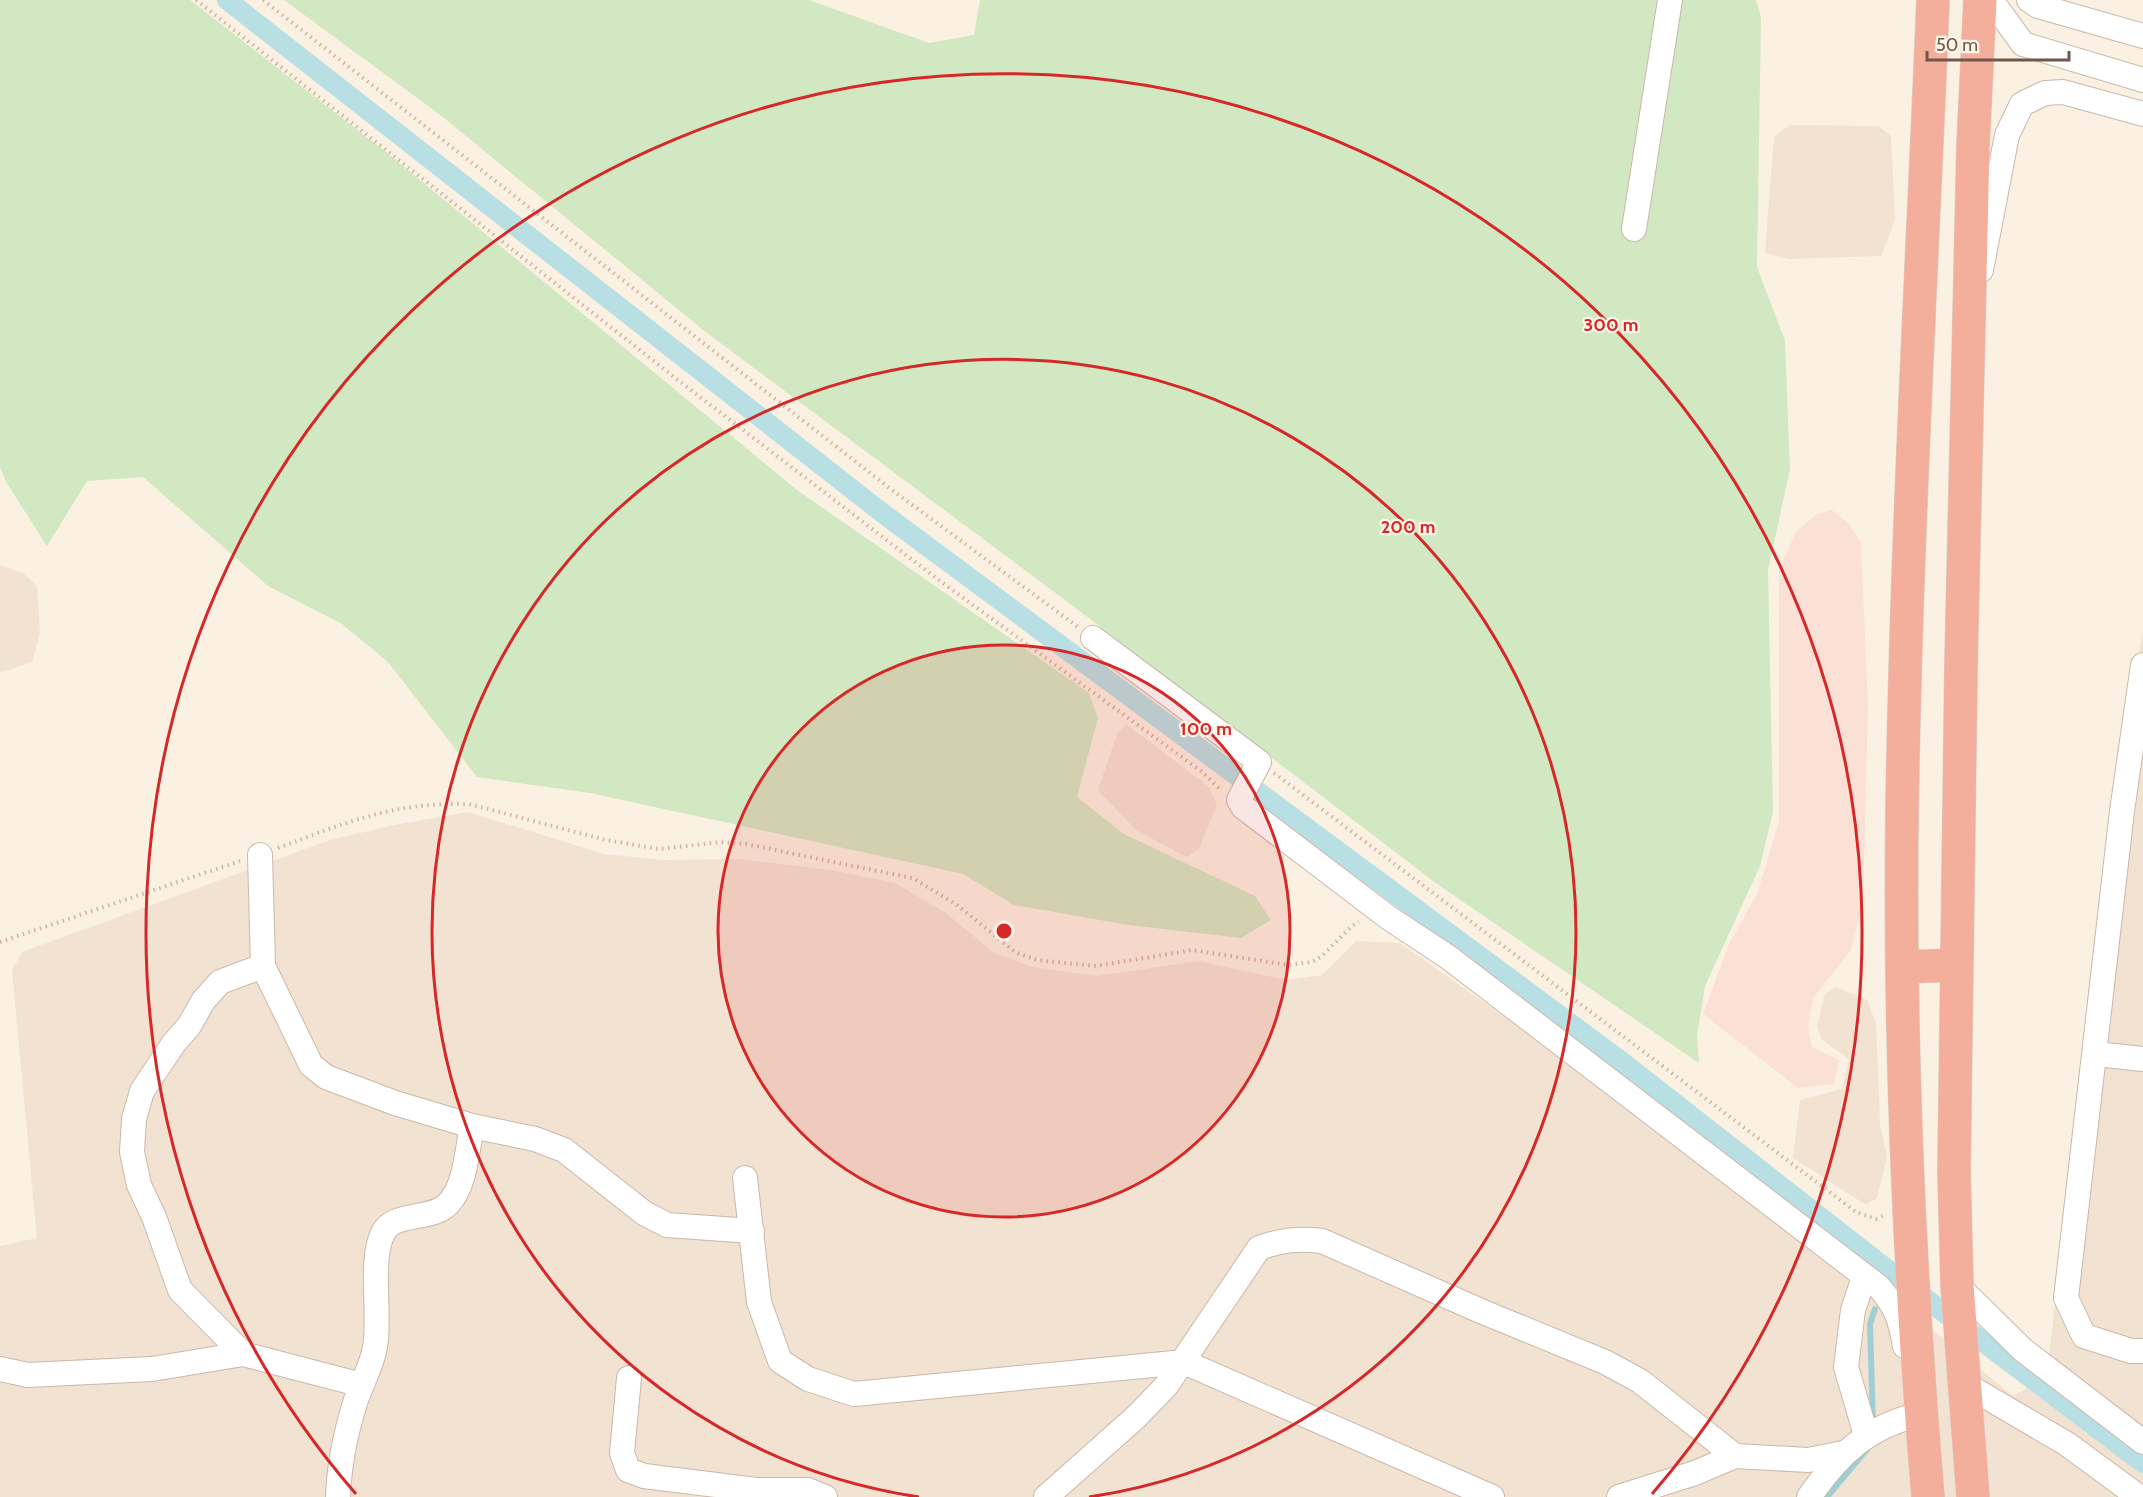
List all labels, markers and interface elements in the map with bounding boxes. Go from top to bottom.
scale bar [1927,24,2070,62]
text: 50 m [1936,34,1978,56]
text: 300 m [1584,314,1638,336]
text: 200 m [1381,516,1435,538]
text: 100 m [1180,718,1232,740]
centre of rings [994,921,1014,941]

